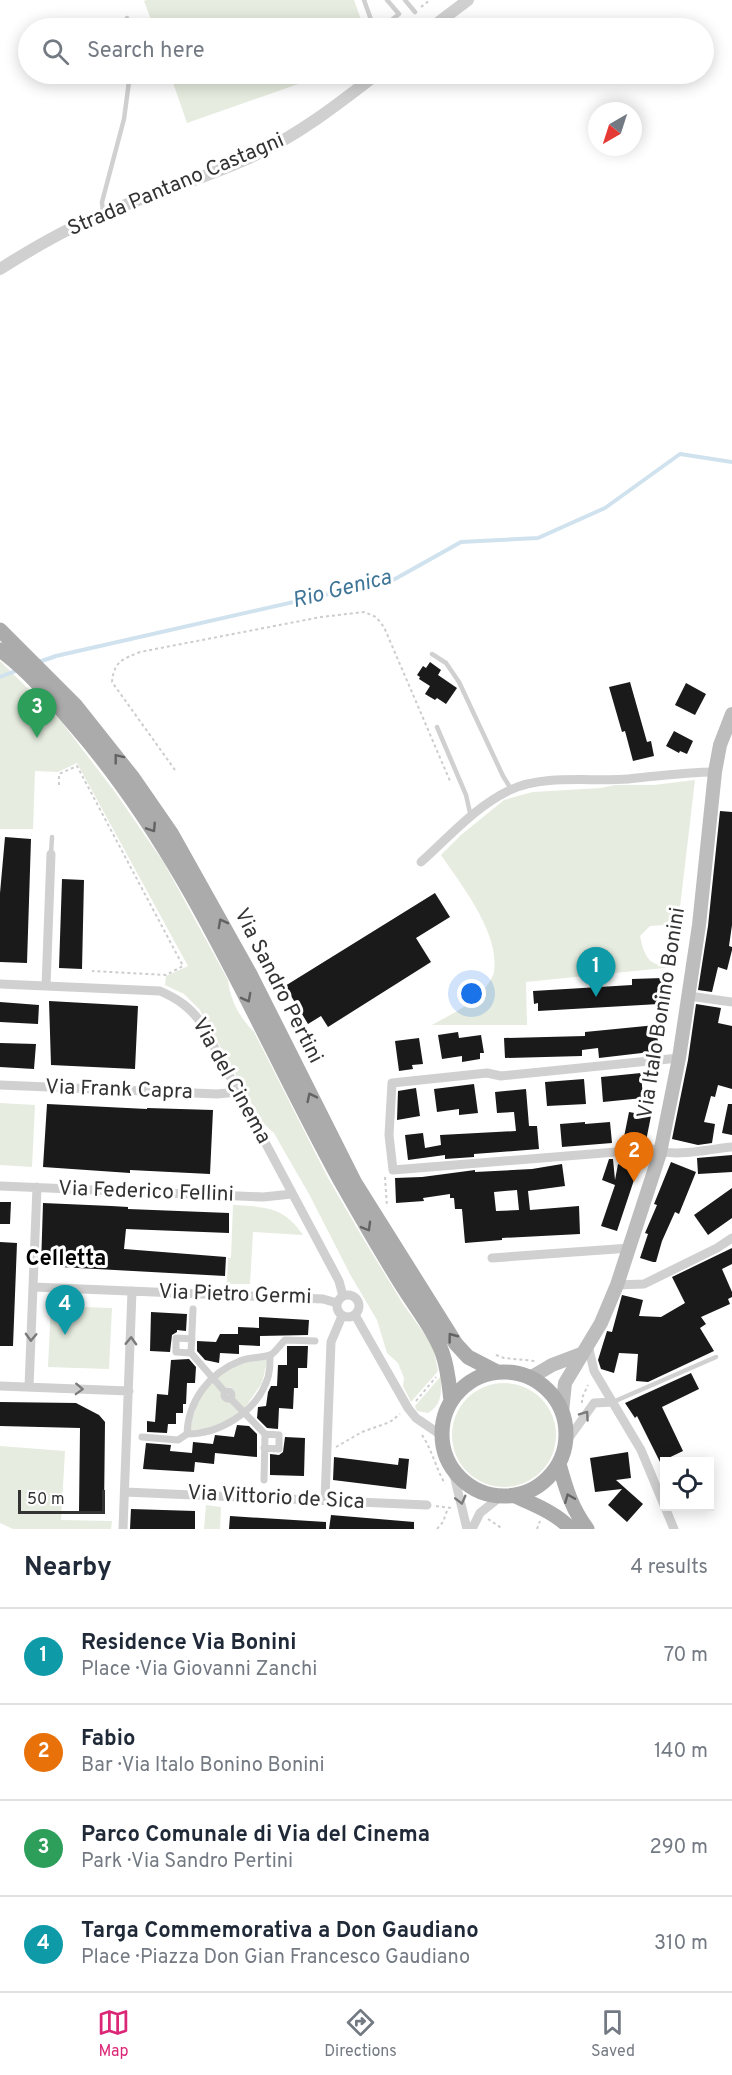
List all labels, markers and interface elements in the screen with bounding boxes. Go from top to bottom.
search box [18,18,714,84]
icon: search [39,35,72,68]
text: Search here [87,38,205,65]
north arrow [588,102,642,156]
street label: Strada Pantano Castagni [64,127,288,243]
water label: Rio Genica [290,565,395,615]
pin: 3 [18,688,57,738]
one-way arrow [115,754,126,765]
one-way arrow [145,822,157,832]
street label: Via Sandro Pertini [227,904,329,1068]
street label: Via Italo Bonino Bonini [632,906,692,1120]
one-way arrow [218,919,229,929]
pin: 1 [576,948,616,997]
your location [457,979,486,1008]
one-way arrow [240,992,251,1002]
street label: Via del Cinema [185,1013,277,1149]
street label: Via Frank Capra [45,1074,193,1106]
one-way arrow [306,1092,318,1103]
pin: 2 [614,1132,654,1182]
street label: Via Federico Fellini [58,1175,234,1209]
one-way arrow [360,1220,371,1231]
district label: Celletta [26,1246,106,1273]
street label: Via Pietro Germi [158,1279,312,1311]
pin: 4 [46,1286,84,1335]
one-way arrow [24,1333,37,1342]
one-way arrow [448,1333,459,1344]
one-way arrow [124,1337,137,1346]
one-way arrow [74,1383,83,1396]
one-way arrow [578,1410,589,1421]
map controls [660,1457,714,1511]
button: locate [660,1457,714,1511]
street label: Via Vittorio de Sica [187,1480,365,1516]
scale bar [18,1487,105,1514]
text: 50 m [27,1490,65,1510]
one-way arrow [564,1494,576,1505]
one-way arrow [453,1495,466,1505]
text: Nearby [24,1552,112,1585]
text: 4 results [631,1555,708,1581]
text: Residence Via Bonini [81,1630,297,1657]
text: 1 [40,1643,48,1669]
text: 70 m [664,1643,708,1669]
text: Place · Via Giovanni Zanchi [81,1657,317,1683]
text: Fabio [81,1726,135,1753]
text: 2 [37,1739,50,1765]
text: 140 m [654,1739,708,1765]
text: Bar · Via Italo Bonino Bonini [81,1753,325,1779]
text: Parco Comunale di Via del Cinema [81,1822,430,1849]
text: 3 [38,1835,50,1861]
text: 290 m [650,1835,708,1861]
text: Park · Via Sandro Pertini [81,1849,293,1875]
text: Targa Commemorativa a Don Gaudiano [81,1918,479,1945]
text: 4 [37,1931,50,1957]
text: 310 m [654,1931,708,1957]
text: Place · Piazza Don Gian Francesco Gaudiano [81,1945,470,1971]
tab: Map [97,2006,130,2062]
tab: Directions [324,2006,397,2062]
tab: Saved [591,2006,635,2062]

